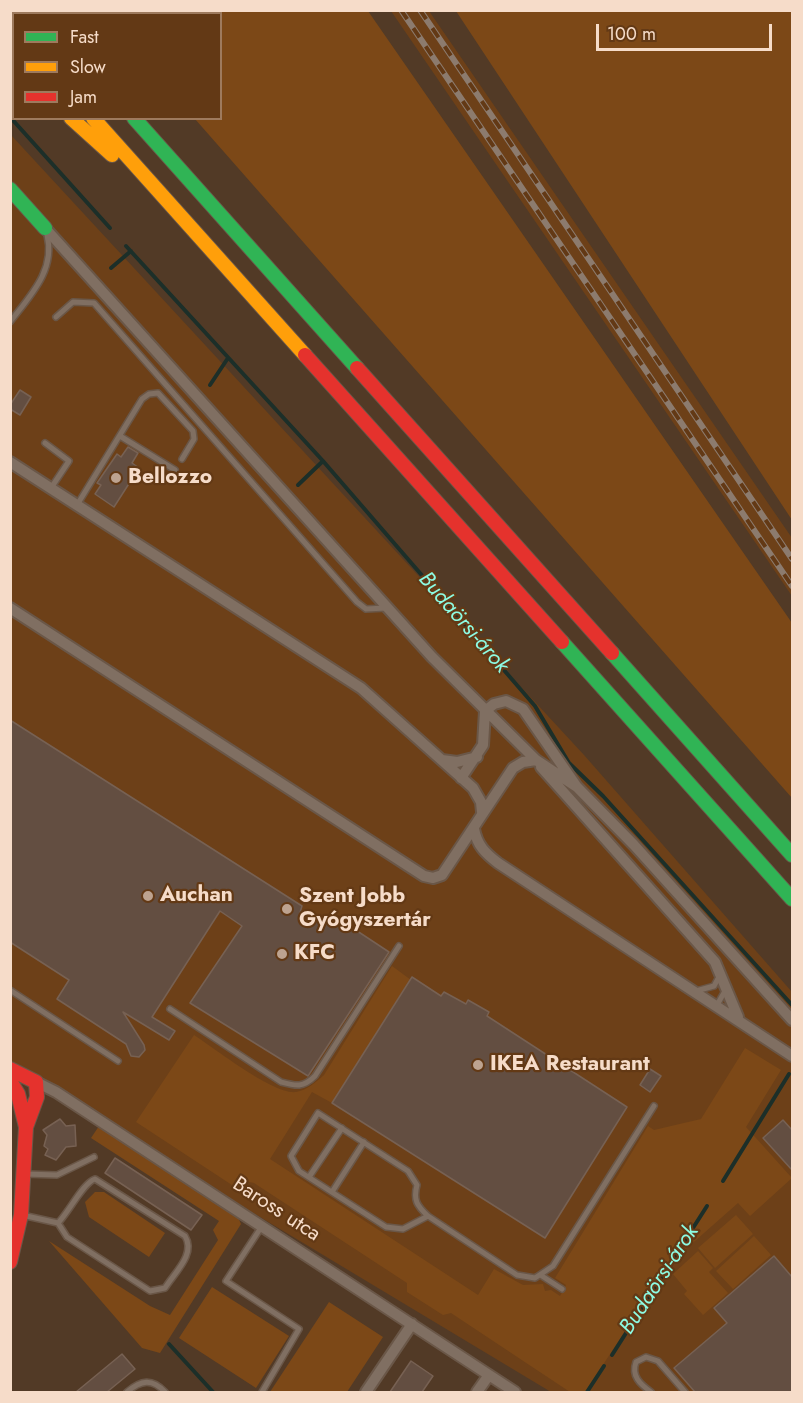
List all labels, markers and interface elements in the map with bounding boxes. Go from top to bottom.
legend [12,12,222,120]
scale bar [599,12,774,50]
text: 100 m [607,21,656,47]
text: Fast [70,24,99,50]
text: Slow [70,54,106,80]
text: Jam [70,84,97,110]
place label: Bellozzo [128,465,212,491]
marker: Bellozzo [109,471,123,485]
water label: Budaörsi-árok [412,567,514,679]
place label: Auchan [160,883,233,909]
place label: Szent Jobb Gyógyszertár [299,884,431,934]
marker: Auchan [141,889,155,903]
marker: Szent Jobb Gyógyszertár [280,902,294,916]
place label: KFC [294,941,335,967]
marker: KFC [275,947,289,961]
place label: IKEA Restaurant [490,1052,650,1078]
marker: IKEA Restaurant [471,1058,485,1072]
street label: Baross utca [227,1172,325,1248]
water label: Budaörsi-árok [615,1220,705,1340]

